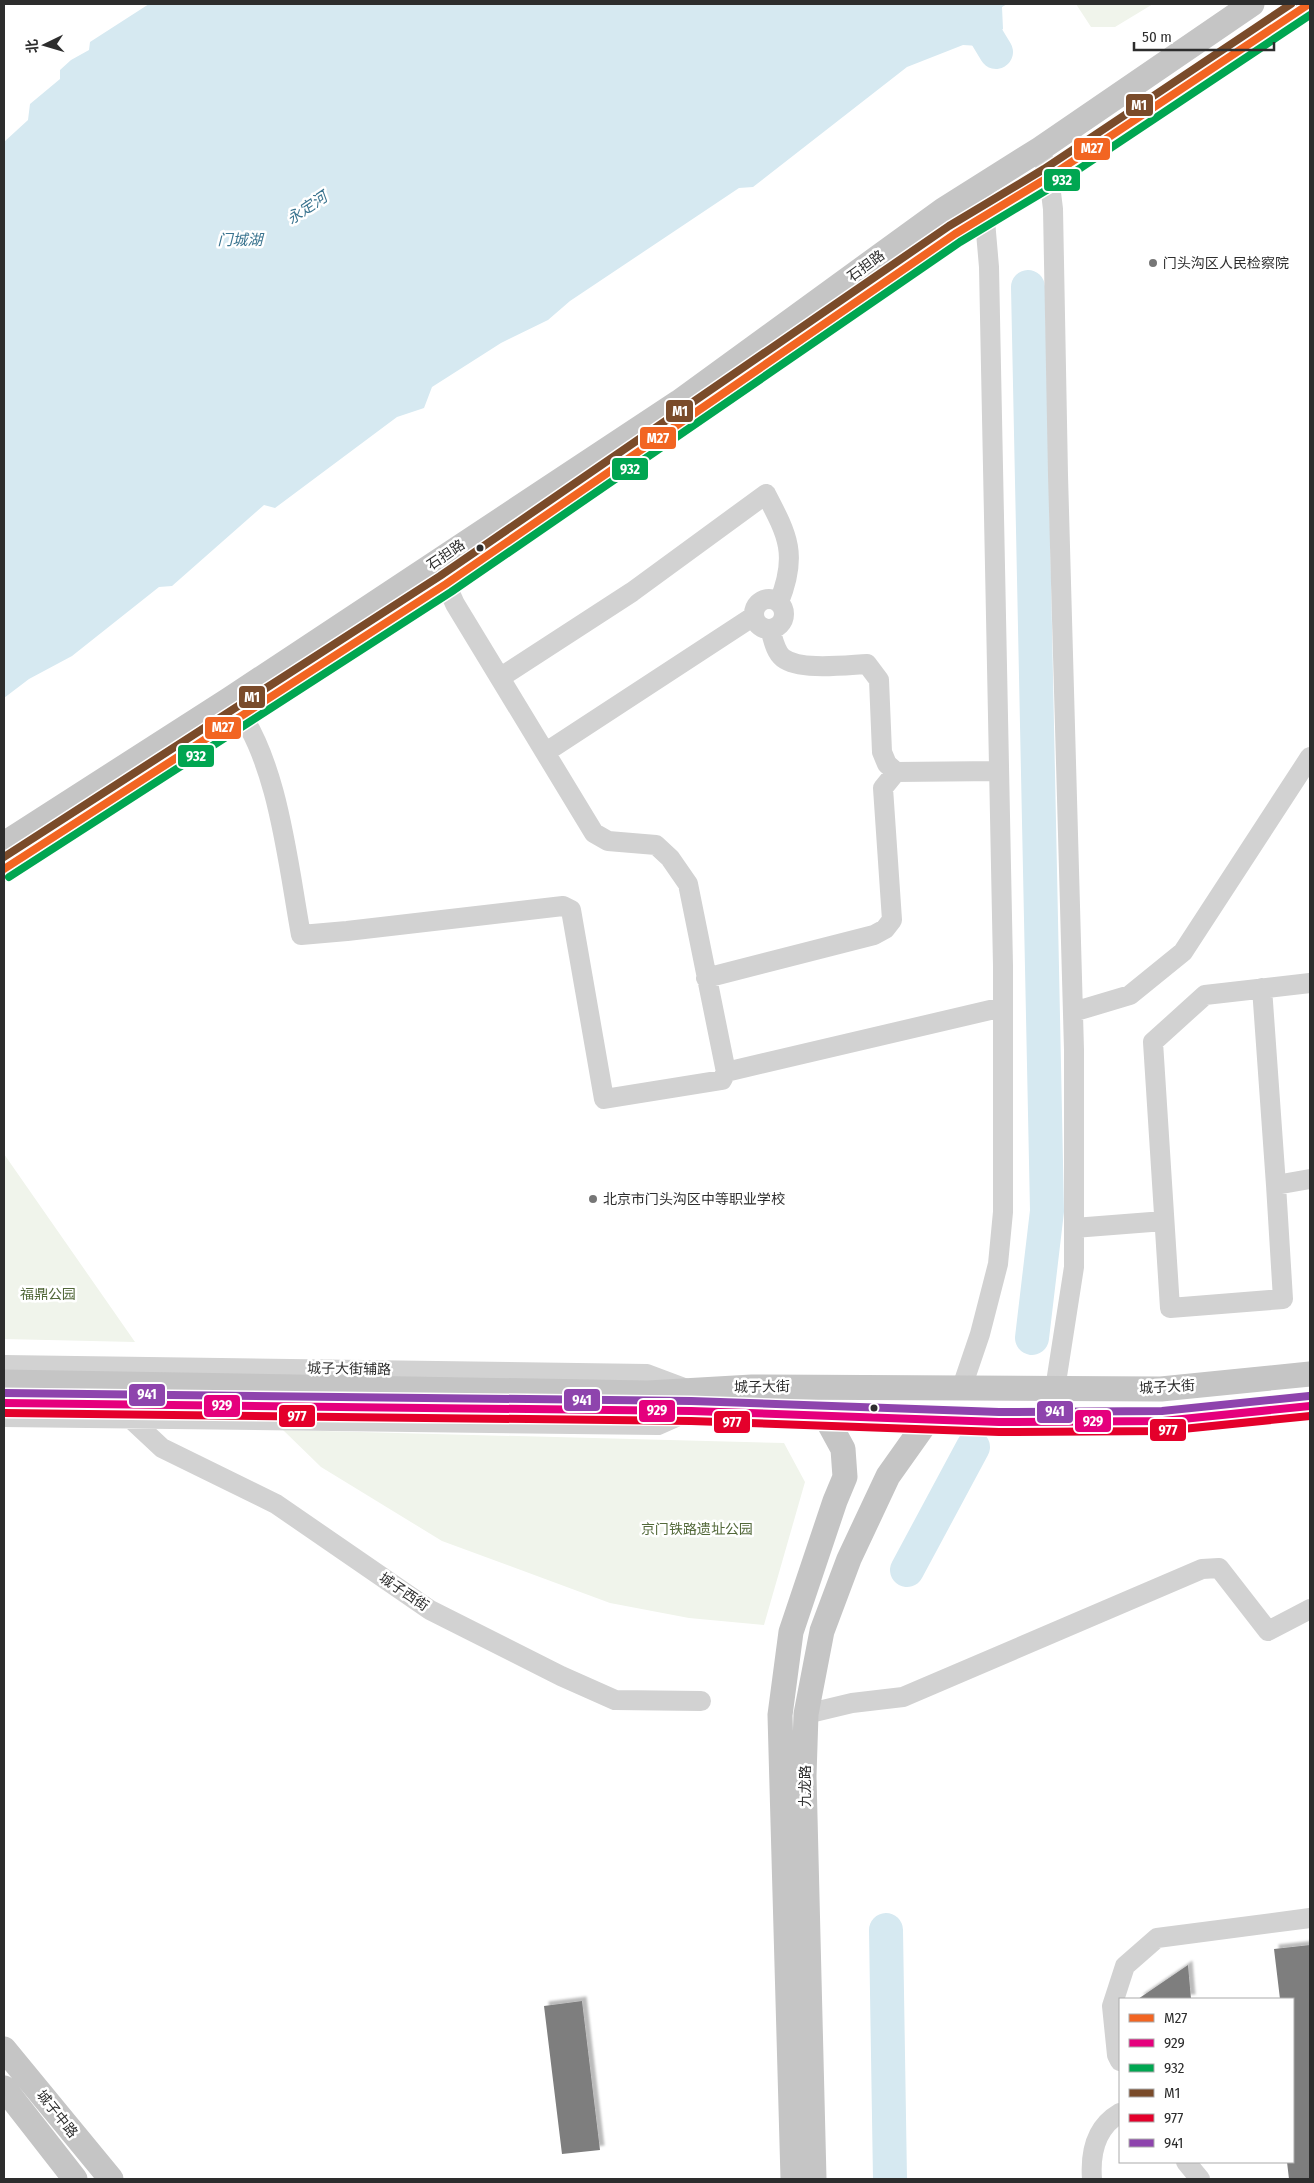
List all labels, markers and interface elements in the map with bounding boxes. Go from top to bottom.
north arrow [20,20,70,70]
scale bar [1134,20,1274,52]
text: 50 m [1142,28,1172,46]
text: 北 [23,38,42,54]
line badge: M1 [1125,93,1154,117]
text: M1 [1131,97,1147,114]
line badge: M27 [1073,137,1111,161]
text: M27 [1081,140,1103,157]
line badge: 932 [1043,168,1081,192]
text: 932 [1052,172,1072,189]
water label: 永定河 [283,186,333,228]
water label: 门城湖 [217,231,264,249]
street label: 石担路 [844,247,888,285]
place label: 门头沟区人民检察院 [1163,255,1289,272]
marker: 门头沟区人民检察院 [1147,257,1159,269]
line badge: M1 [665,399,694,423]
text: M1 [672,403,688,420]
line badge: M27 [639,426,677,450]
text: M27 [647,430,669,447]
line badge: 932 [611,457,649,481]
text: 932 [620,461,640,478]
street label: 石担路 [424,536,468,574]
unlabelled marker [475,543,485,553]
line badge: M1 [238,685,266,709]
text: M1 [244,689,260,706]
line badge: M27 [204,716,242,740]
text: M27 [212,719,234,736]
line badge: 932 [177,744,215,768]
text: 932 [186,748,206,765]
place label: 北京市门头沟区中等职业学校 [603,1191,785,1208]
marker: 北京市门头沟区中等职业学校 [587,1193,599,1205]
park label: 福鼎公园 [20,1286,76,1303]
street label: 城子大街辅路 [307,1360,391,1378]
street label: 城子大街 [1139,1377,1195,1397]
street label: 城子大街 [734,1378,790,1396]
line badge: 941 [128,1383,166,1407]
text: 941 [137,1386,157,1403]
line badge: 941 [563,1388,601,1412]
text: 941 [572,1392,592,1409]
line badge: 929 [203,1394,241,1418]
text: 929 [212,1397,232,1414]
line badge: 929 [638,1399,676,1423]
line badge: 941 [1036,1400,1074,1424]
text: 929 [647,1402,667,1419]
unlabelled marker [869,1403,879,1413]
text: 941 [1045,1403,1065,1420]
line badge: 977 [278,1404,316,1428]
text: 977 [287,1408,307,1425]
line badge: 929 [1074,1409,1112,1433]
line badge: 977 [713,1410,751,1434]
text: 929 [1083,1413,1103,1430]
text: 977 [722,1414,742,1431]
line badge: 977 [1149,1418,1187,1442]
text: 977 [1158,1422,1178,1439]
park label: 京门铁路遗址公园 [641,1521,753,1538]
street label: 城子西街 [376,1569,432,1615]
street label: 九龙路 [797,1765,814,1807]
legend [1119,1998,1294,2163]
text: M27 [1164,2009,1187,2027]
text: 929 [1164,2034,1185,2052]
text: 932 [1164,2059,1185,2077]
text: M1 [1164,2084,1180,2102]
street label: 城子中路 [33,2087,81,2141]
text: 977 [1164,2109,1183,2127]
text: 941 [1164,2134,1183,2152]

